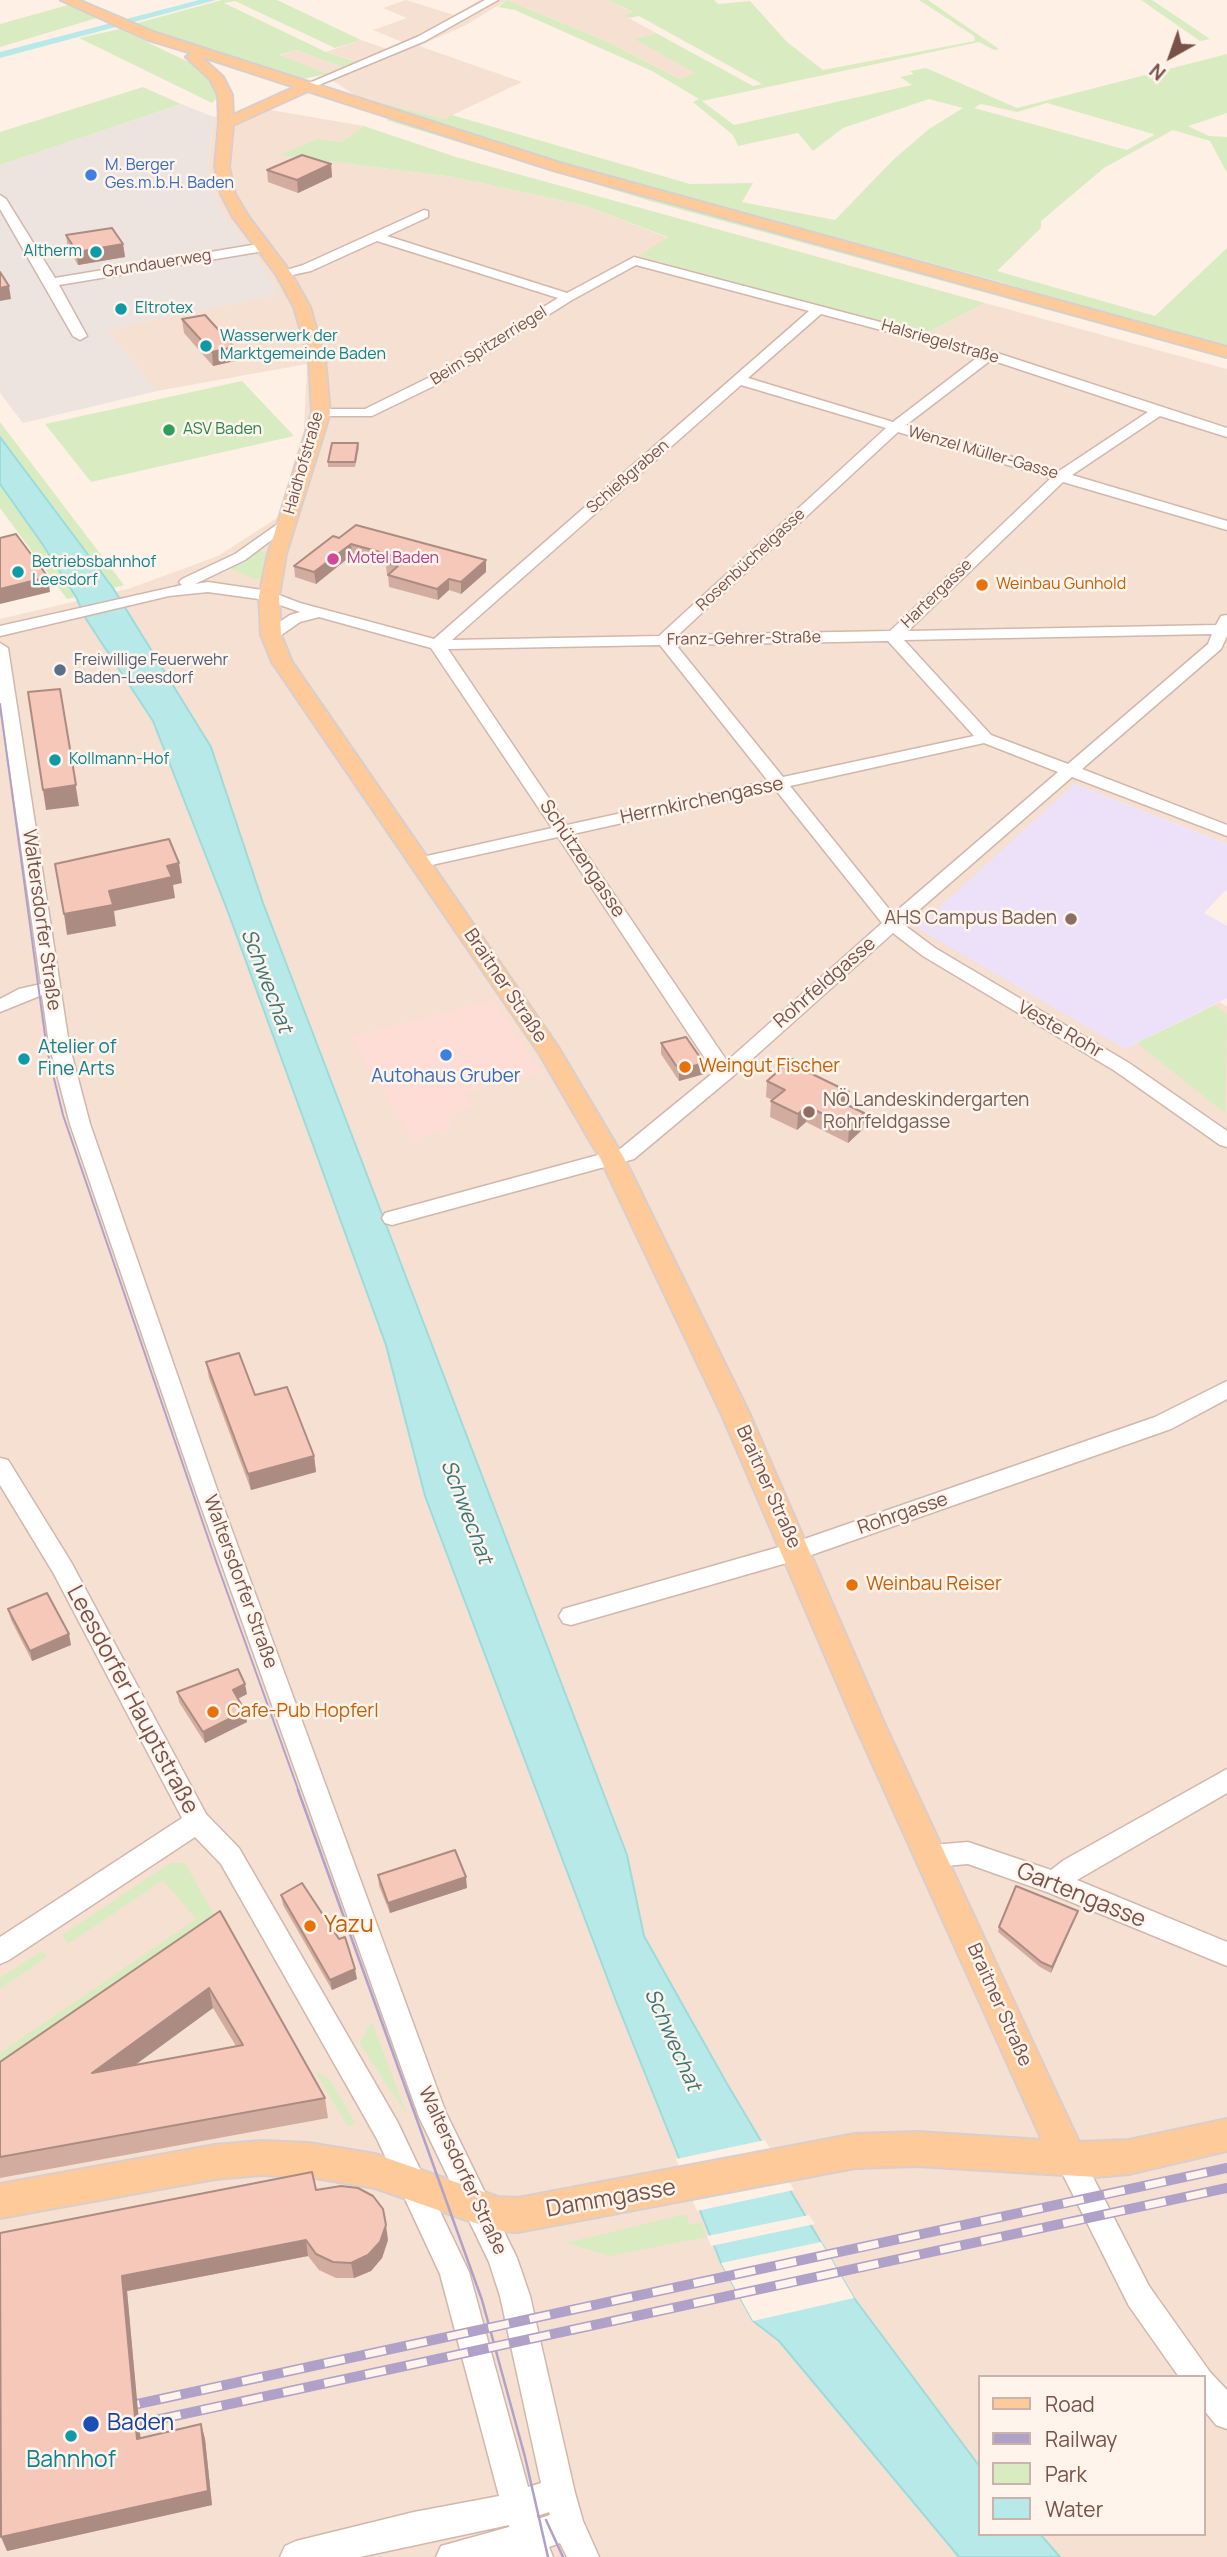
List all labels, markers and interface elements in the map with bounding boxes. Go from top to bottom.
north arrow [1136,21,1206,91]
text: N [1144,58,1171,86]
place label: M. Berger Ges.m.b.H. Baden [105,156,234,194]
marker: M. Berger Ges.m.b.H. Baden [83,167,99,183]
place label: Altherm [24,242,82,262]
marker: Altherm [88,244,104,260]
street label: Grundauerweg [101,246,213,282]
place label: Eltrotex [135,299,193,319]
marker: Eltrotex [113,301,129,317]
street label: Beim Spitzerriegel [427,302,551,390]
street label: Halsriegelstraße [879,316,1001,368]
place label: Wasserwerk der Marktgemeinde Baden [220,327,386,365]
marker: Wasserwerk der Marktgemeinde Baden [198,338,214,354]
street label: Haidhofstraße [280,410,328,516]
place label: ASV Baden [183,420,262,440]
marker: ASV Baden [161,422,177,438]
street label: Wenzel Müller-Gasse [906,422,1060,484]
street label: Schießgraben [583,436,673,518]
street label: Rosenbüchelgasse [693,505,809,615]
place label: Motel Baden [347,549,439,569]
marker: Motel Baden [325,551,341,567]
place label: Betriebsbahnhof Leesdorf [32,553,156,591]
street label: Hartergasse [898,555,976,633]
marker: Betriebsbahnhof Leesdorf [10,564,26,580]
place label: Weinbau Gunhold [996,575,1126,595]
marker: Weinbau Gunhold [974,577,990,593]
street label: Franz-Gehrer-Straße [667,628,821,650]
place label: Freiwillige Feuerwehr Baden-Leesdorf [74,651,228,689]
marker: Freiwillige Feuerwehr Baden-Leesdorf [52,662,68,678]
place label: Kollmann-Hof [69,750,169,770]
marker: Kollmann-Hof [47,752,63,768]
street label: Herrnkirchengasse [618,773,786,829]
street label: Schützengasse [534,796,630,922]
street label: Waltersdorfer Straße [17,828,65,1012]
place label: AHS Campus Baden [884,908,1057,930]
marker: AHS Campus Baden [1063,911,1079,927]
street label: Braitner Straße [458,925,552,1047]
water label: Schwechat [235,926,297,1036]
street label: Rohrfeldgasse [769,933,881,1033]
street label: Veste Rohr [1013,996,1107,1064]
place label: Atelier of Fine Arts [38,1037,117,1081]
marker: Autohaus Gruber [438,1047,454,1063]
marker: Atelier of Fine Arts [16,1051,32,1067]
place label: Weingut Fischer [699,1056,840,1078]
marker: Weingut Fischer [677,1059,693,1075]
place label: Autohaus Gruber [371,1066,521,1088]
place label: NÖ Landeskindergarten Rohrfeldgasse [823,1090,1029,1134]
marker: NÖ Landeskindergarten Rohrfeldgasse [801,1104,817,1120]
street label: Braitner Straße [731,1422,805,1552]
water label: Schwechat [435,1457,497,1567]
street label: Rohrgasse [855,1488,951,1540]
street label: Waltersdorfer Straße [198,1492,282,1672]
place label: Weinbau Reiser [866,1574,1002,1596]
marker: Weinbau Reiser [844,1577,860,1593]
street label: Leesdorfer Hauptstraße [60,1581,204,1819]
place label: Cafe-Pub Hopferl [227,1701,379,1723]
marker: Cafe-Pub Hopferl [205,1704,221,1720]
street label: Gartengasse [1012,1858,1150,1934]
place label: Yazu [324,1912,374,1940]
marker: Yazu [302,1918,318,1934]
street label: Braitner Straße [962,1940,1036,2070]
water label: Schwechat [638,1985,706,2095]
street label: Waltersdorfer Straße [413,2083,511,2259]
street label: Dammgasse [544,2174,678,2224]
legend [978,2375,1206,2536]
text: Road [1045,2390,1095,2418]
place label: Baden [107,2410,174,2438]
marker: Baden [81,2414,101,2434]
text: Railway [1045,2425,1117,2453]
marker: Bahnhof [63,2428,79,2444]
place label: Bahnhof [26,2447,116,2475]
text: Park [1045,2460,1087,2488]
text: Water [1045,2495,1103,2523]

